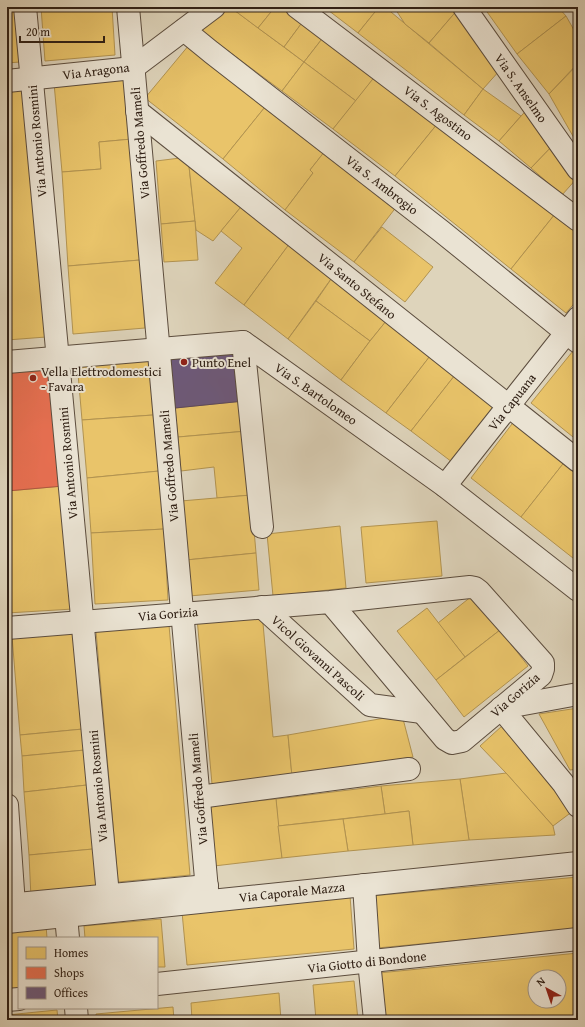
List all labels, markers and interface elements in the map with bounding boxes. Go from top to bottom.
scale bar [20,18,104,44]
text: 20 m [26,23,50,40]
street label: Via S. Anselmo [490,49,552,127]
street label: Via Aragona [62,57,131,85]
street label: Via S. Agostino [400,81,477,145]
street label: Via Antonio Rosmini [23,84,51,198]
street label: Via Goffredo Mameli [126,86,154,200]
street label: Via S. Ambrogio [342,151,423,220]
street label: Via Santo Stefano [314,248,401,324]
place label: Punto Enel [192,353,251,372]
marker: Punto Enel [179,357,189,367]
street label: Via S. Bartolomeo [271,358,362,430]
place label: Vella Elettrodomestici - Favara [41,362,162,396]
street label: Via Capuana [484,369,541,435]
marker: Vella Elettrodomestici - Favara [28,373,38,383]
street label: Via Antonio Rosmini [54,406,82,520]
street label: Via Goffredo Mameli [155,409,183,523]
street label: Via Gorizia [137,602,200,626]
street label: Vicol Giovanni Pascoli [267,611,369,706]
street label: Via Gorizia [486,668,544,722]
street label: Via Antonio Rosmini [84,729,112,843]
street label: Via Goffredo Mameli [184,732,212,846]
street label: Via Caporale Mazza [238,877,347,907]
legend [18,937,158,1009]
text: Homes [54,944,89,961]
street label: Via Giotto di Bondone [307,946,427,978]
text: Shops [54,964,84,981]
north arrow [527,969,567,1009]
text: N [533,972,549,990]
text: Offices [54,984,88,1001]

